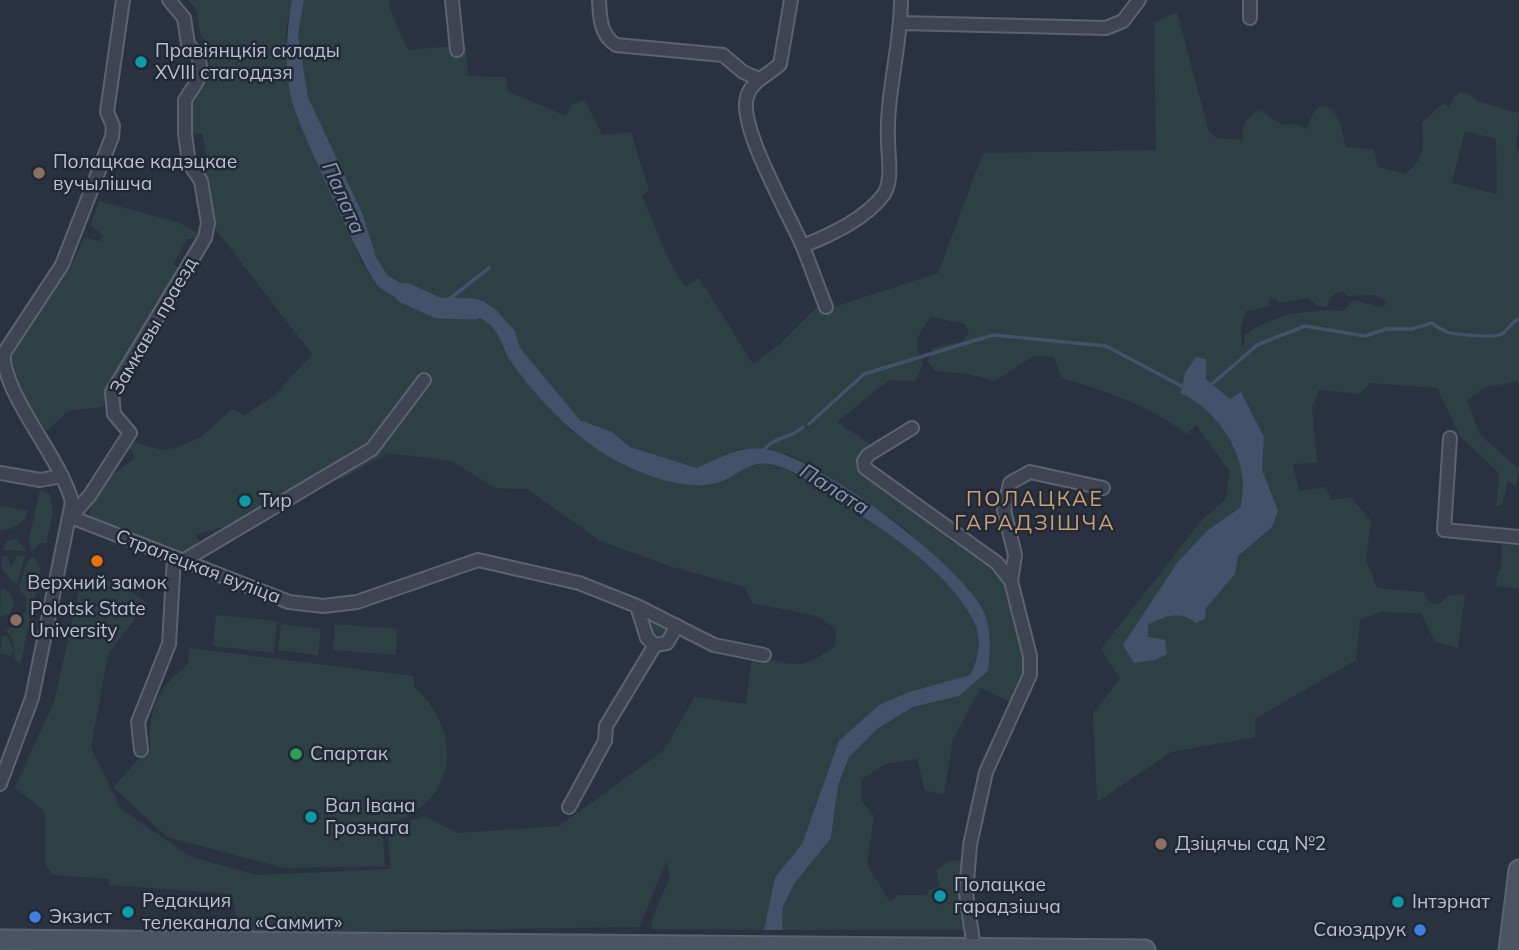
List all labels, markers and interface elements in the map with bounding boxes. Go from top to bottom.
place label: Правіянцкія склады XVIII стагоддзя [155,40,340,84]
marker: Правіянцкія склады XVIII стагоддзя [133,54,149,70]
place label: Полацкае кадэцкае вучылішча [53,151,237,195]
water label: Палата [316,158,370,238]
marker: Полацкае кадэцкае вучылішча [31,165,47,181]
street label: Замкавы праезд [105,253,203,399]
water label: Палата [795,459,873,521]
district label: ПОЛАЦКАЕ ГАРАДЗІШЧА [956,487,1114,537]
place label: Тир [259,490,292,512]
marker: Тир [237,493,253,509]
street label: Стралецкая вуліца [112,525,284,609]
marker: Верхний замок [89,553,105,569]
place label: Верхний замок [27,572,167,594]
place label: Polotsk State University [30,598,146,642]
marker: Polotsk State University [8,612,24,628]
place label: Спартак [310,743,388,765]
marker: Спартак [288,746,304,762]
place label: Вал Івана Грознага [325,795,416,839]
marker: Вал Івана Грознага [303,809,319,825]
place label: Дзіцячы сад №2 [1175,833,1326,855]
marker: Дзіцячы сад №2 [1153,836,1169,852]
place label: Полацкае гарадзішча [954,874,1061,918]
marker: Полацкае гарадзішча [932,888,948,904]
place label: Редакция телеканала «Саммит» [142,890,342,934]
place label: Інтэрнат [1412,891,1490,913]
marker: Інтэрнат [1390,894,1406,910]
marker: Редакция телеканала «Саммит» [120,904,136,920]
place label: Экзист [49,906,112,928]
marker: Экзист [27,909,43,925]
place label: Саюздрук [1313,919,1406,941]
marker: Саюздрук [1412,922,1428,938]

